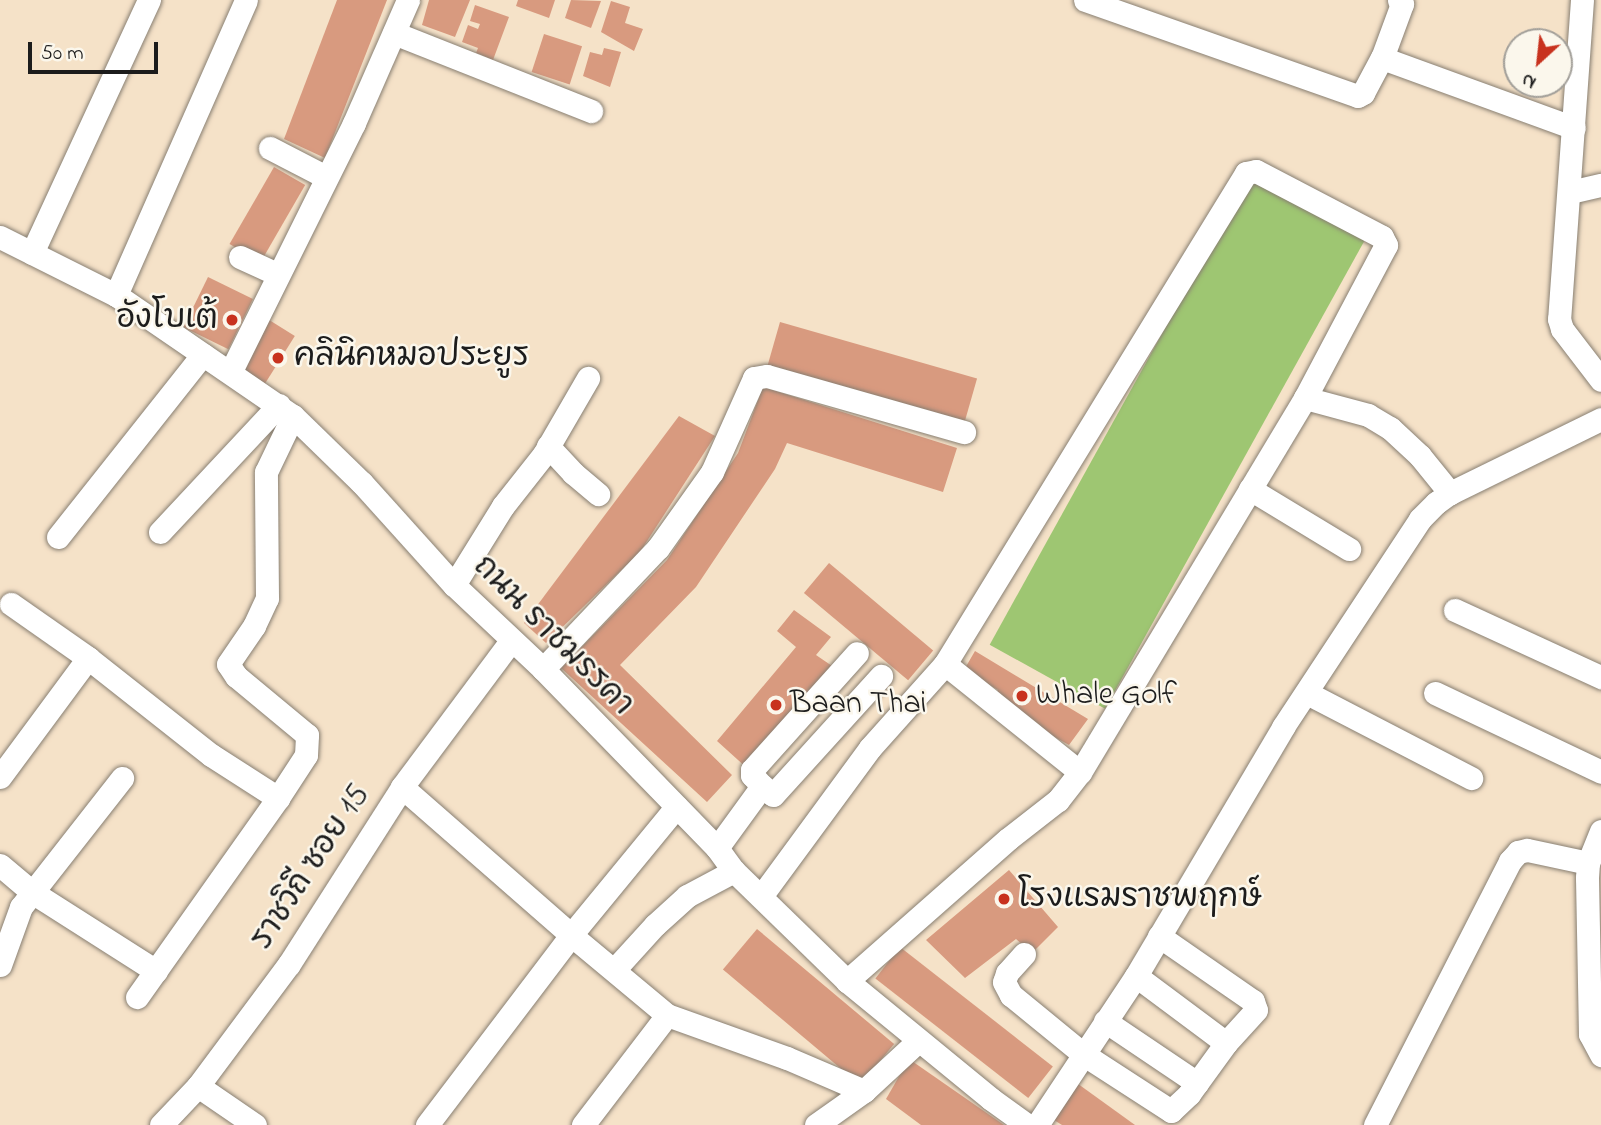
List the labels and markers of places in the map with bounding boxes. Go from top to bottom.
place label: อังโบเต้ [117,301,218,339]
marker: อังโบเต้ [224,312,240,328]
place label: คลินิคหมอประยูร [294,339,529,377]
marker: คลินิคหมอประยูร [268,348,288,368]
place label: Whale Golf [1036,677,1177,715]
place label: Baan Thai [790,686,926,724]
marker: Whale Golf [1014,688,1030,704]
marker: Baan Thai [768,697,784,713]
place label: โรงแรมราชพฤกษ์ [1018,880,1261,918]
marker: โรงแรมราชพฤกษ์ [996,891,1012,907]

